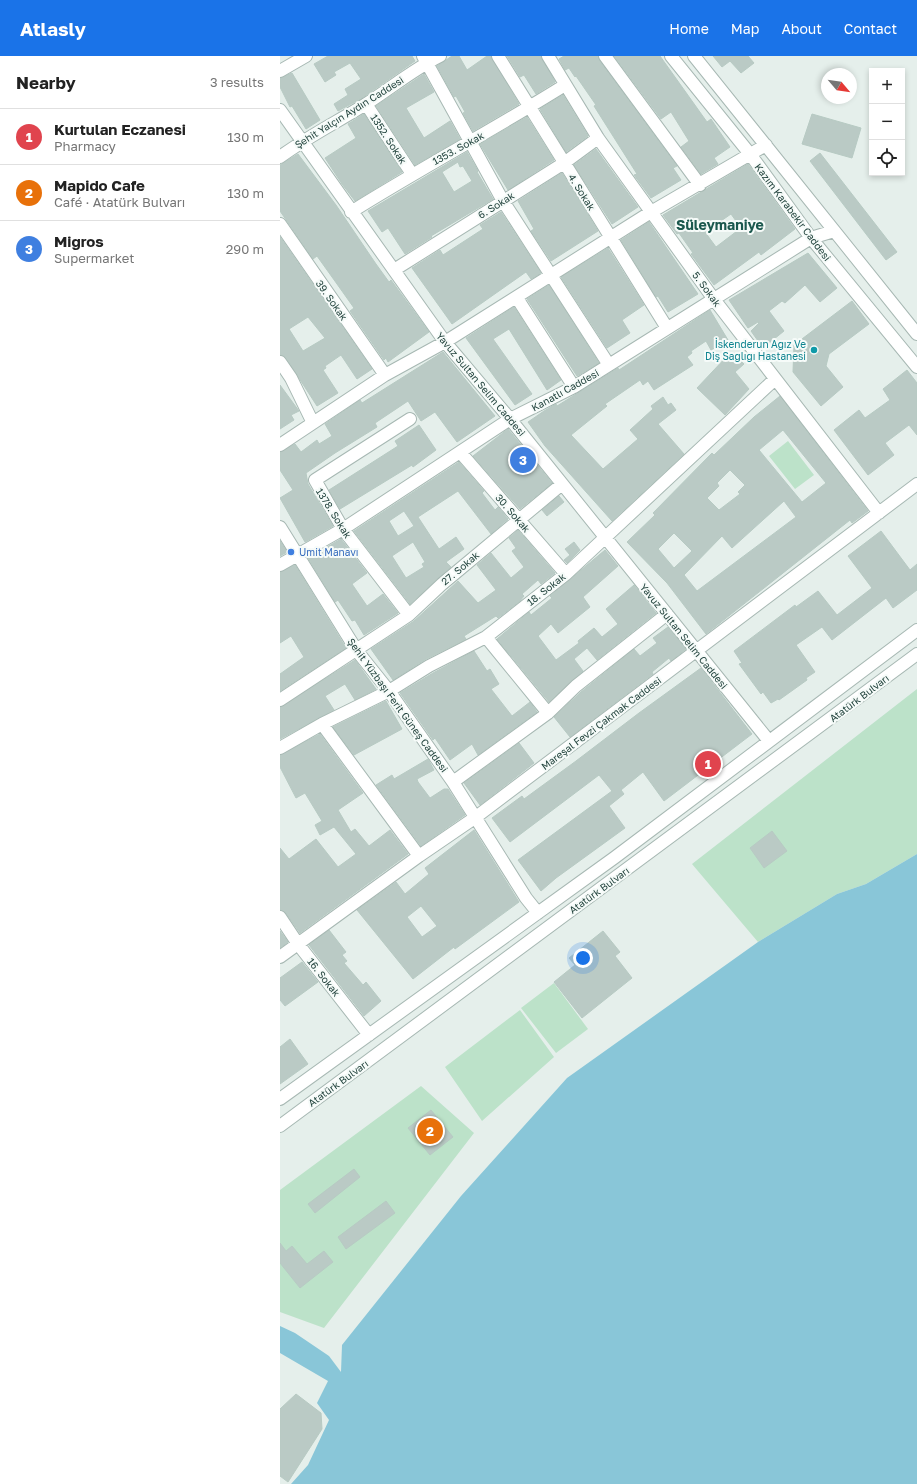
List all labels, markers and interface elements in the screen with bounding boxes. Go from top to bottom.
text: Atlasly [20,17,86,40]
text: Home [669,20,709,37]
text: Map [731,20,759,37]
text: About [781,20,822,37]
text: Contact [844,20,897,37]
north arrow [821,68,857,104]
map controls [869,68,905,176]
button: + [869,68,905,104]
text: Nearby [16,72,76,93]
street label: Şehit Yalçın Aydın Caddesi [292,73,406,151]
text: 3 results [210,74,264,90]
button: − [869,104,905,140]
street label: 1352. Sokak [368,112,410,166]
text: Kurtulan Eczanesi [54,120,186,138]
text: 1 [26,129,32,145]
text: 130 m [227,129,264,145]
street label: 1353. Sokak [430,129,486,167]
text: Pharmacy [54,138,116,154]
button: locate [869,140,905,176]
street label: Kazım Karabekir Caddesi [752,161,834,263]
street label: 4. Sokak [566,171,598,213]
text: Mapido Cafe [54,176,145,194]
text: 2 [25,185,33,201]
text: 130 m [227,185,264,201]
street label: 6. Sokak [476,189,517,221]
text: Café · Atatürk Bulvarı [54,194,185,210]
district label: Süleymaniye [676,216,764,233]
text: Migros [54,232,104,250]
text: 3 [25,241,33,257]
text: 290 m [226,241,264,257]
text: Supermarket [54,250,135,266]
street label: 5. Sokak [690,269,724,309]
street label: 39. Sokak [314,277,350,323]
street label: Yavuz Sultan Selim Caddesi [434,330,528,438]
place label: İskenderun Ağız Ve Diş Sağlığı Hastanesi [705,337,806,362]
marker: İskenderun Ağız Ve Diş Sağlığı Hastanesi [809,345,819,355]
street label: Kanatlı Caddesi [529,367,601,413]
pin: 3 [510,445,536,475]
street label: 1378. Sokak [314,486,354,541]
street label: 30. Sokak [493,491,533,535]
place label: Umit Manavı [299,546,358,558]
marker: Umit Manavı [286,547,296,557]
street label: 27. Sokak [439,548,482,587]
street label: 18. Sokak [524,570,568,608]
street label: Yavuz Sultan Selim Caddesi [638,581,730,691]
street label: Şehit Yüzbaşı Ferit Güneş Caddesi [345,636,451,774]
street label: Atatürk Bulvarı [827,672,891,724]
street label: Mareşal Fevzi Çakmak Caddesi [539,674,663,772]
pin: 1 [695,749,721,779]
street label: Atatürk Bulvarı [567,864,631,916]
your location [573,948,593,968]
street label: 16. Sokak [305,955,343,999]
street label: Atatürk Bulvarı [306,1057,370,1109]
pin: 2 [417,1116,443,1146]

